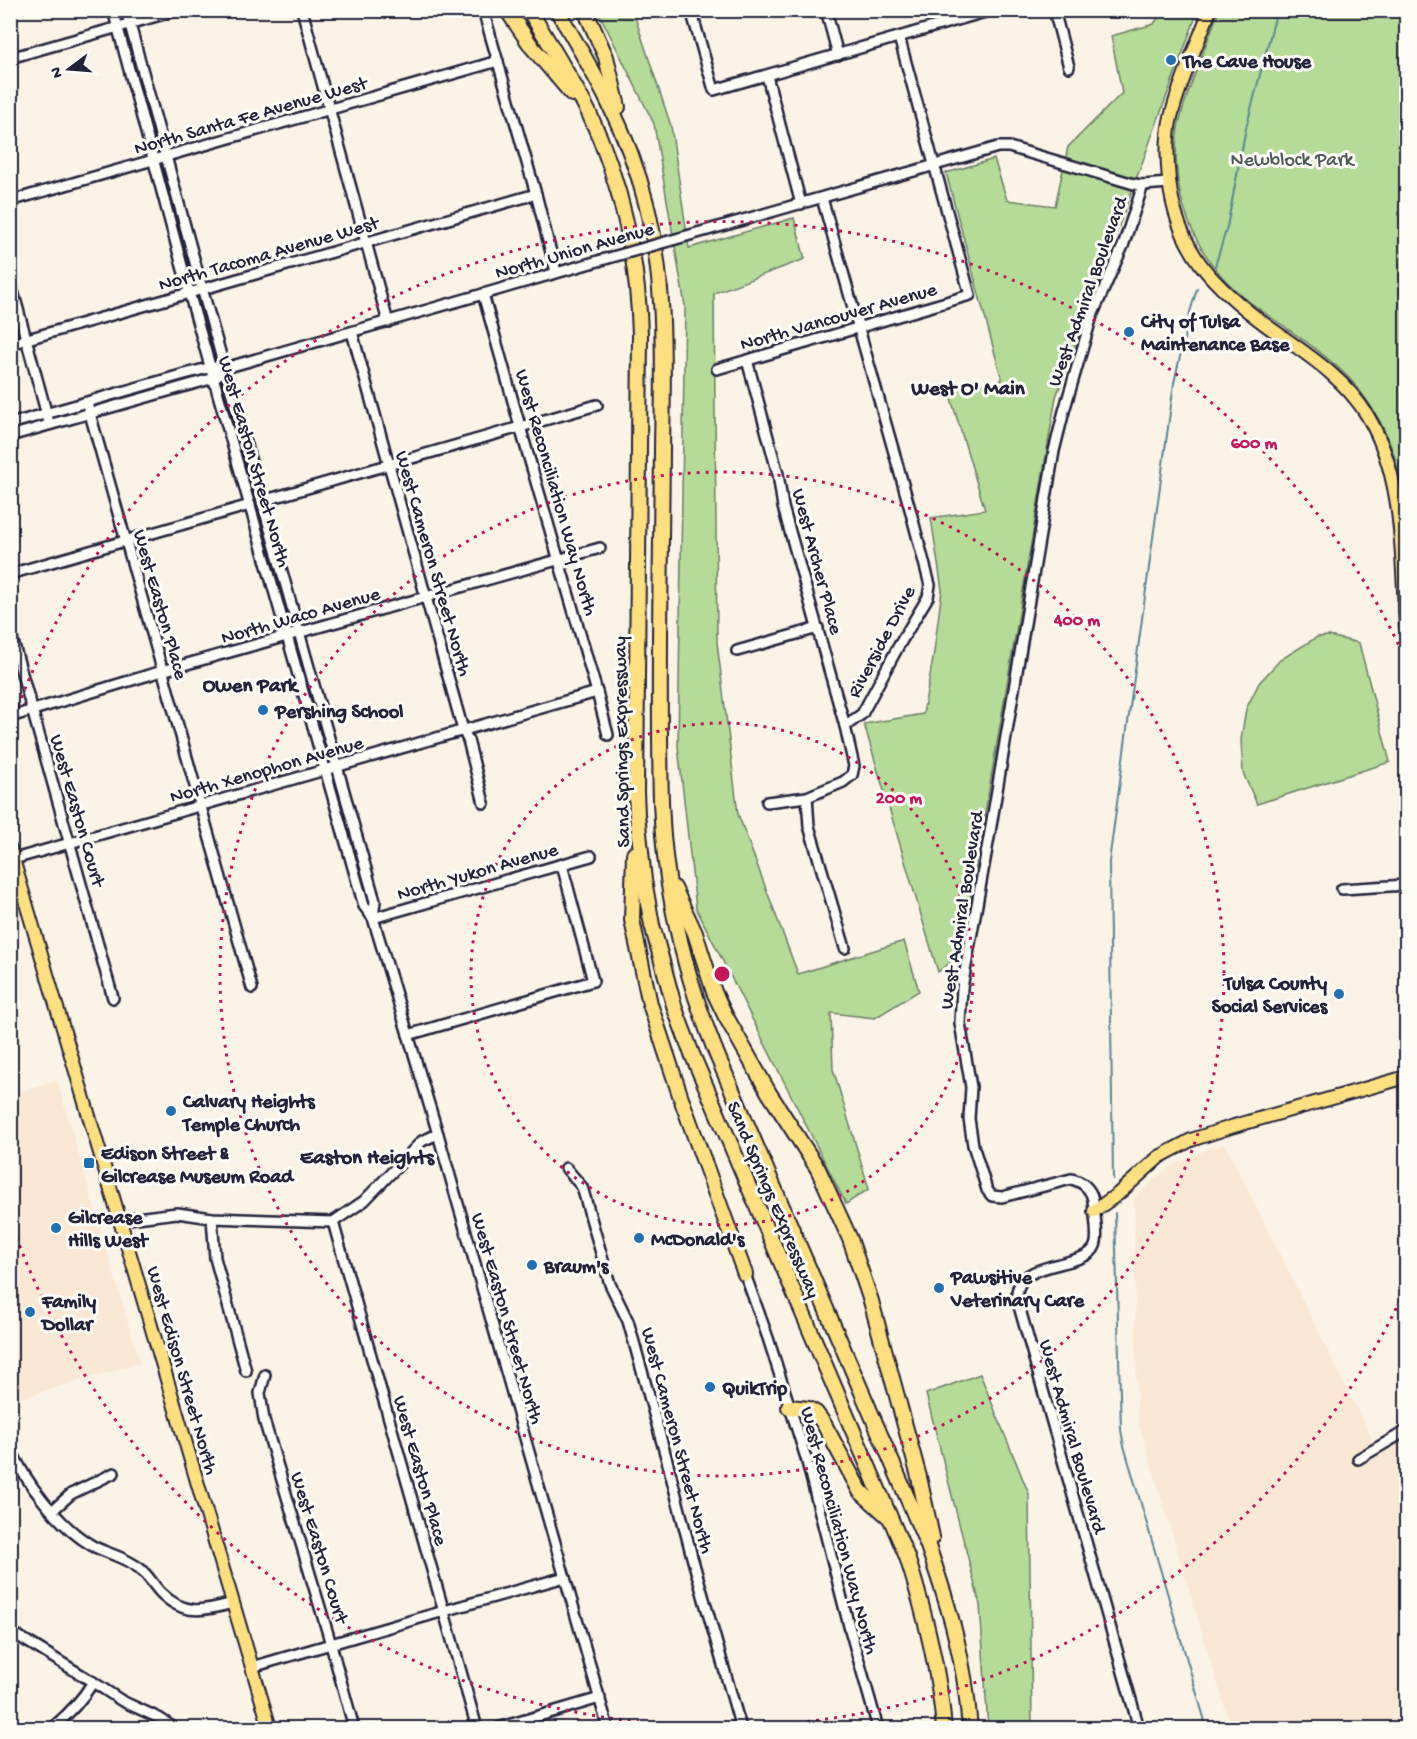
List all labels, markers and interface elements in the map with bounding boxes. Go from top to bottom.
north arrow [39,39,99,99]
place label: The Cave House [1181,52,1312,75]
marker: The Cave House [1164,53,1178,67]
text: N [47,64,69,80]
street label: North Santa Fe Avenue West [132,73,372,162]
park label: Newblock Park [1231,150,1355,173]
street label: West Admiral Boulevard [1044,192,1135,390]
street label: North Tacoma Avenue West [156,212,383,298]
street label: North Union Avenue [493,218,658,286]
street label: North Vancouver Avenue [738,279,941,357]
place label: City of Tulsa Maintenance Base [1140,312,1290,358]
marker: City of Tulsa Maintenance Base [1122,325,1136,339]
street label: West Easton Street North [211,354,294,571]
street label: West Reconciliation Way North [508,367,601,619]
district label: West O' Main [910,378,1026,403]
text: 600 m [1231,434,1278,455]
street label: West Cameron Street North [388,449,475,679]
street label: West Archer Place [785,487,846,638]
street label: West Easton Place [126,527,191,683]
street label: Riverside Drive [844,582,922,702]
street label: North Waco Avenue [219,583,384,651]
text: 400 m [1053,611,1100,632]
street label: Sand Springs Expressway [610,636,637,848]
district label: Owen Park [203,675,300,700]
place label: Pershing School [274,702,404,725]
marker: Pershing School [256,703,270,717]
street label: West Easton Court [43,732,109,891]
street label: North Xenophon Avenue [168,733,367,810]
text: 200 m [876,789,922,810]
street label: West Admiral Boulevard [936,808,991,1011]
street label: North Yukon Avenue [395,839,562,907]
centre of rings [712,964,732,984]
place label: Tulsa County Social Services [1212,974,1329,1020]
marker: Tulsa County Social Services [1332,987,1346,1001]
place label: Calvary Heights Temple Church [181,1092,316,1138]
street label: Sand Springs Expressway [720,1099,824,1302]
marker: Calvary Heights Temple Church [164,1104,178,1118]
place label: Edison Street & Gilcrease Museum Road [101,1144,295,1190]
district label: Easton Heights [300,1147,435,1172]
marker: Edison Street & Gilcrease Museum Road [82,1156,96,1170]
place label: Gilcrease Hills West [68,1208,149,1254]
street label: West Easton Street North [464,1211,547,1428]
marker: Gilcrease Hills West [49,1221,63,1235]
place label: McDonald's [651,1230,746,1253]
marker: McDonald's [632,1231,646,1245]
place label: Braum's [543,1257,610,1280]
marker: Braum's [525,1258,539,1272]
street label: West Edison Street North [140,1264,221,1478]
place label: Pawsitive Veterinary Care [950,1268,1085,1314]
marker: Pawsitive Veterinary Care [932,1281,946,1295]
place label: Family Dollar [40,1292,96,1338]
marker: Family Dollar [23,1305,37,1319]
street label: West Cameron Street North [634,1325,717,1557]
street label: West Admiral Boulevard [1032,1337,1110,1539]
place label: QuikTrip [722,1379,787,1402]
marker: QuikTrip [703,1380,717,1394]
street label: West Easton Place [386,1393,451,1549]
street label: West Reconciliation Way North [793,1405,882,1657]
street label: West Easton Court [284,1470,352,1628]

